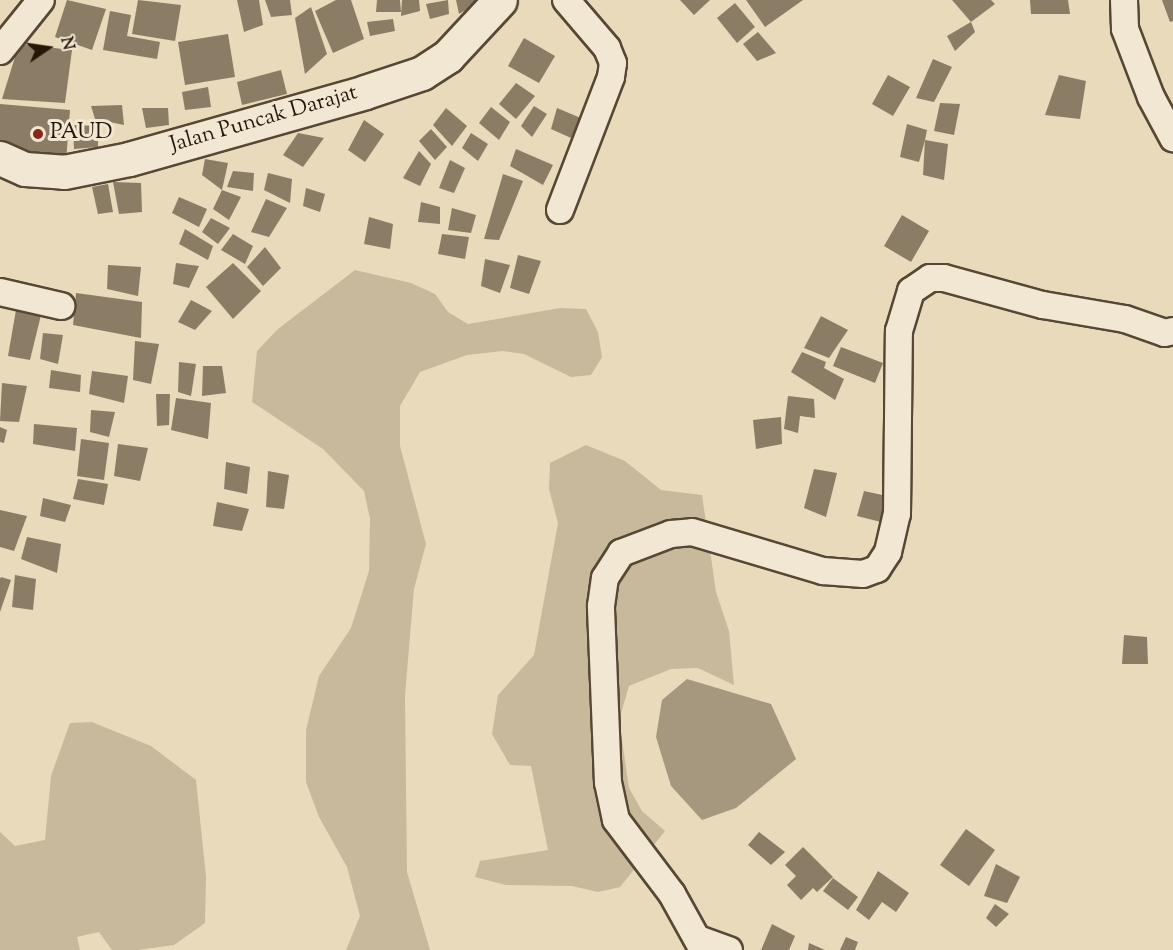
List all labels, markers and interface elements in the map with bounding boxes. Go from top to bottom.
north arrow [18,18,78,78]
text: N [53,35,79,53]
street label: Jalan Puncak Darajat [167,81,361,159]
place label: PAUD [50,121,112,147]
marker: PAUD [31,127,45,141]

